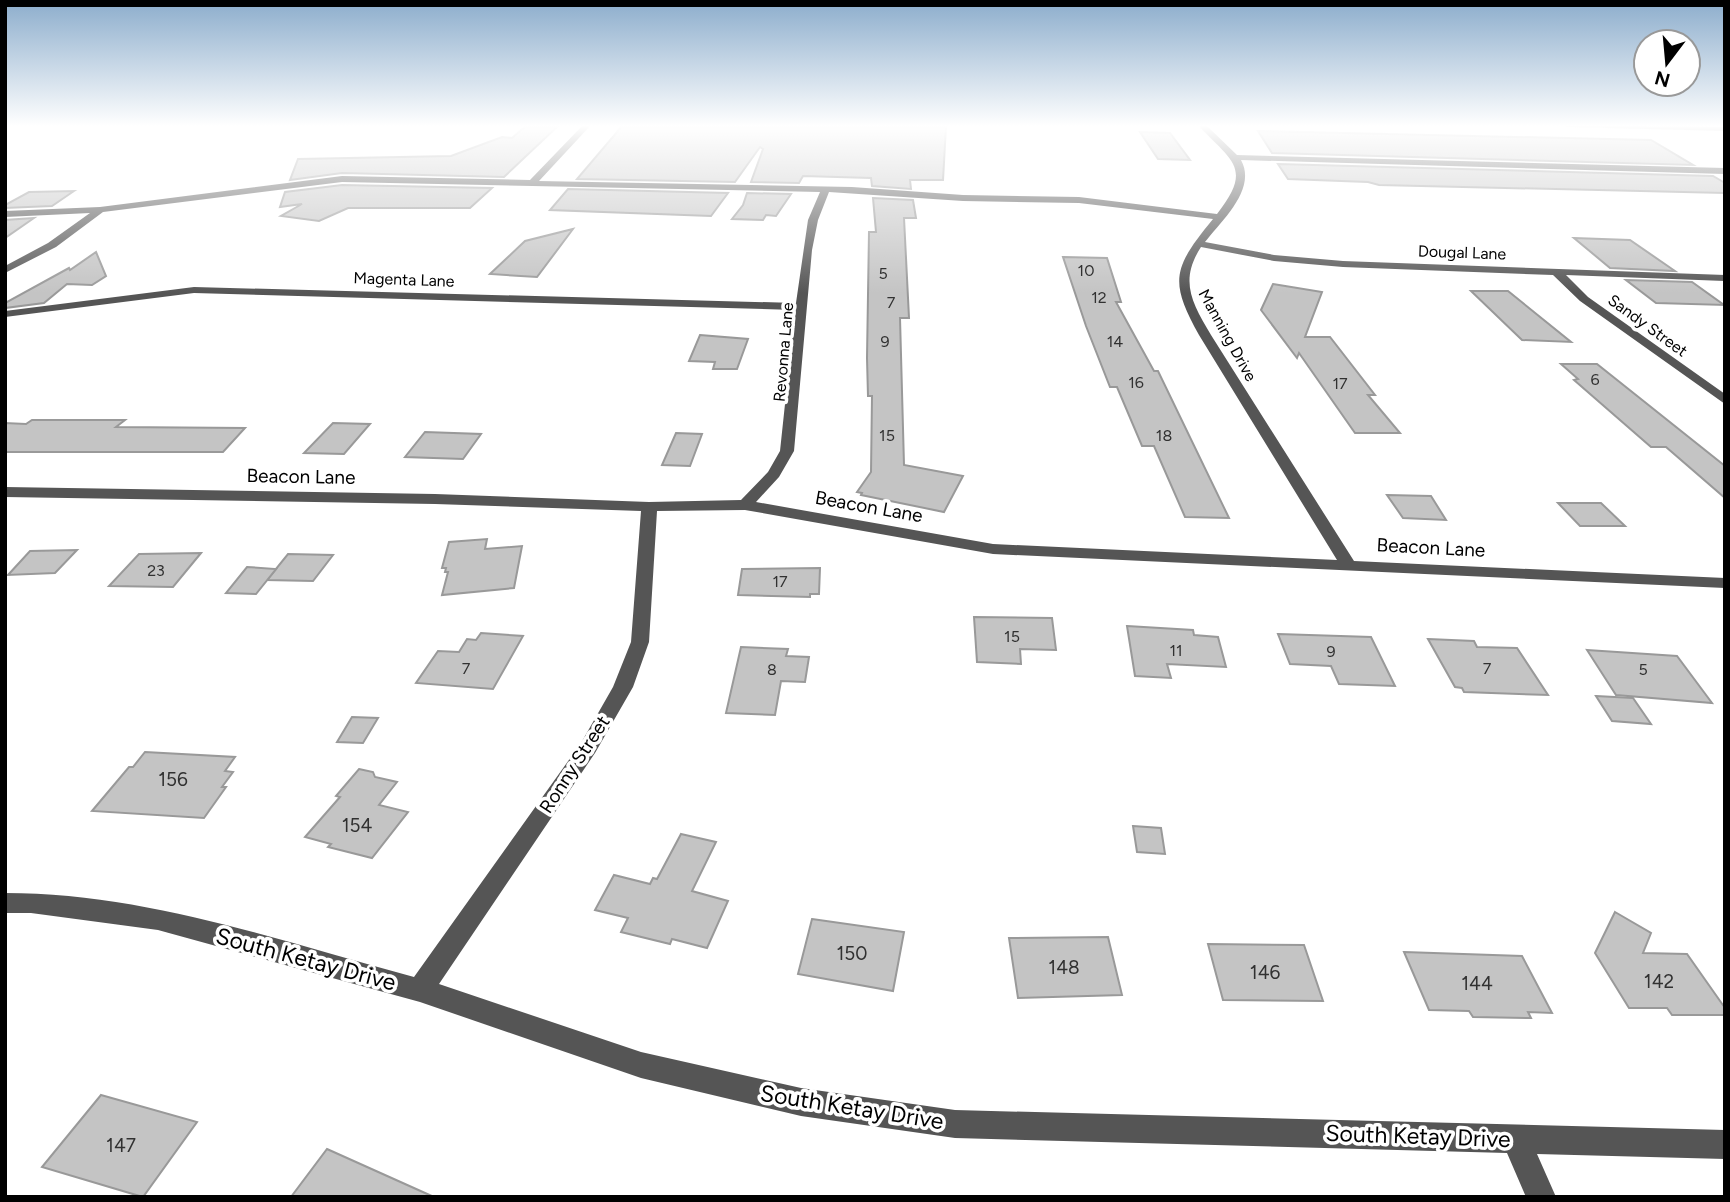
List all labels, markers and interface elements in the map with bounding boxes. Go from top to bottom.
north arrow [1632,28,1702,98]
text: N [1652,66,1673,92]
street label: Dougal Lane [1417,241,1507,264]
house number: 10 [1078,261,1094,280]
house number: 5 [878,264,888,283]
street label: Magenta Lane [353,268,455,291]
street label: Manning Drive [1194,286,1261,385]
house number: 12 [1091,288,1107,307]
street label: Sandy Street [1604,290,1691,361]
house number: 7 [887,293,896,312]
street label: Revonna Lane [770,301,797,403]
house number: 9 [880,332,890,351]
house number: 14 [1107,332,1123,351]
house number: 6 [1590,370,1600,389]
house number: 16 [1128,373,1144,392]
house number: 17 [1332,374,1348,393]
house number: 15 [879,426,895,445]
house number: 18 [1156,426,1172,445]
street label: Beacon Lane [246,464,356,489]
street label: Beacon Lane [813,486,924,527]
street label: Beacon Lane [1376,533,1486,562]
house number: 23 [147,561,165,580]
house number: 17 [772,572,788,591]
house number: 15 [1004,627,1020,646]
house number: 11 [1169,641,1183,660]
house number: 9 [1326,642,1336,661]
house number: 7 [462,659,471,678]
house number: 7 [1483,659,1492,678]
house number: 8 [767,660,777,679]
house number: 5 [1638,660,1648,679]
street label: Ronny Street [534,711,615,817]
house number: 156 [158,768,188,791]
house number: 154 [342,814,372,837]
street label: South Ketay Drive [213,922,399,996]
house number: 150 [837,942,867,965]
house number: 148 [1048,956,1080,979]
house number: 146 [1250,961,1280,984]
house number: 142 [1644,970,1674,993]
house number: 144 [1461,972,1493,995]
street label: South Ketay Drive [758,1079,946,1135]
street label: South Ketay Drive [1325,1119,1511,1153]
house number: 147 [106,1134,136,1157]

